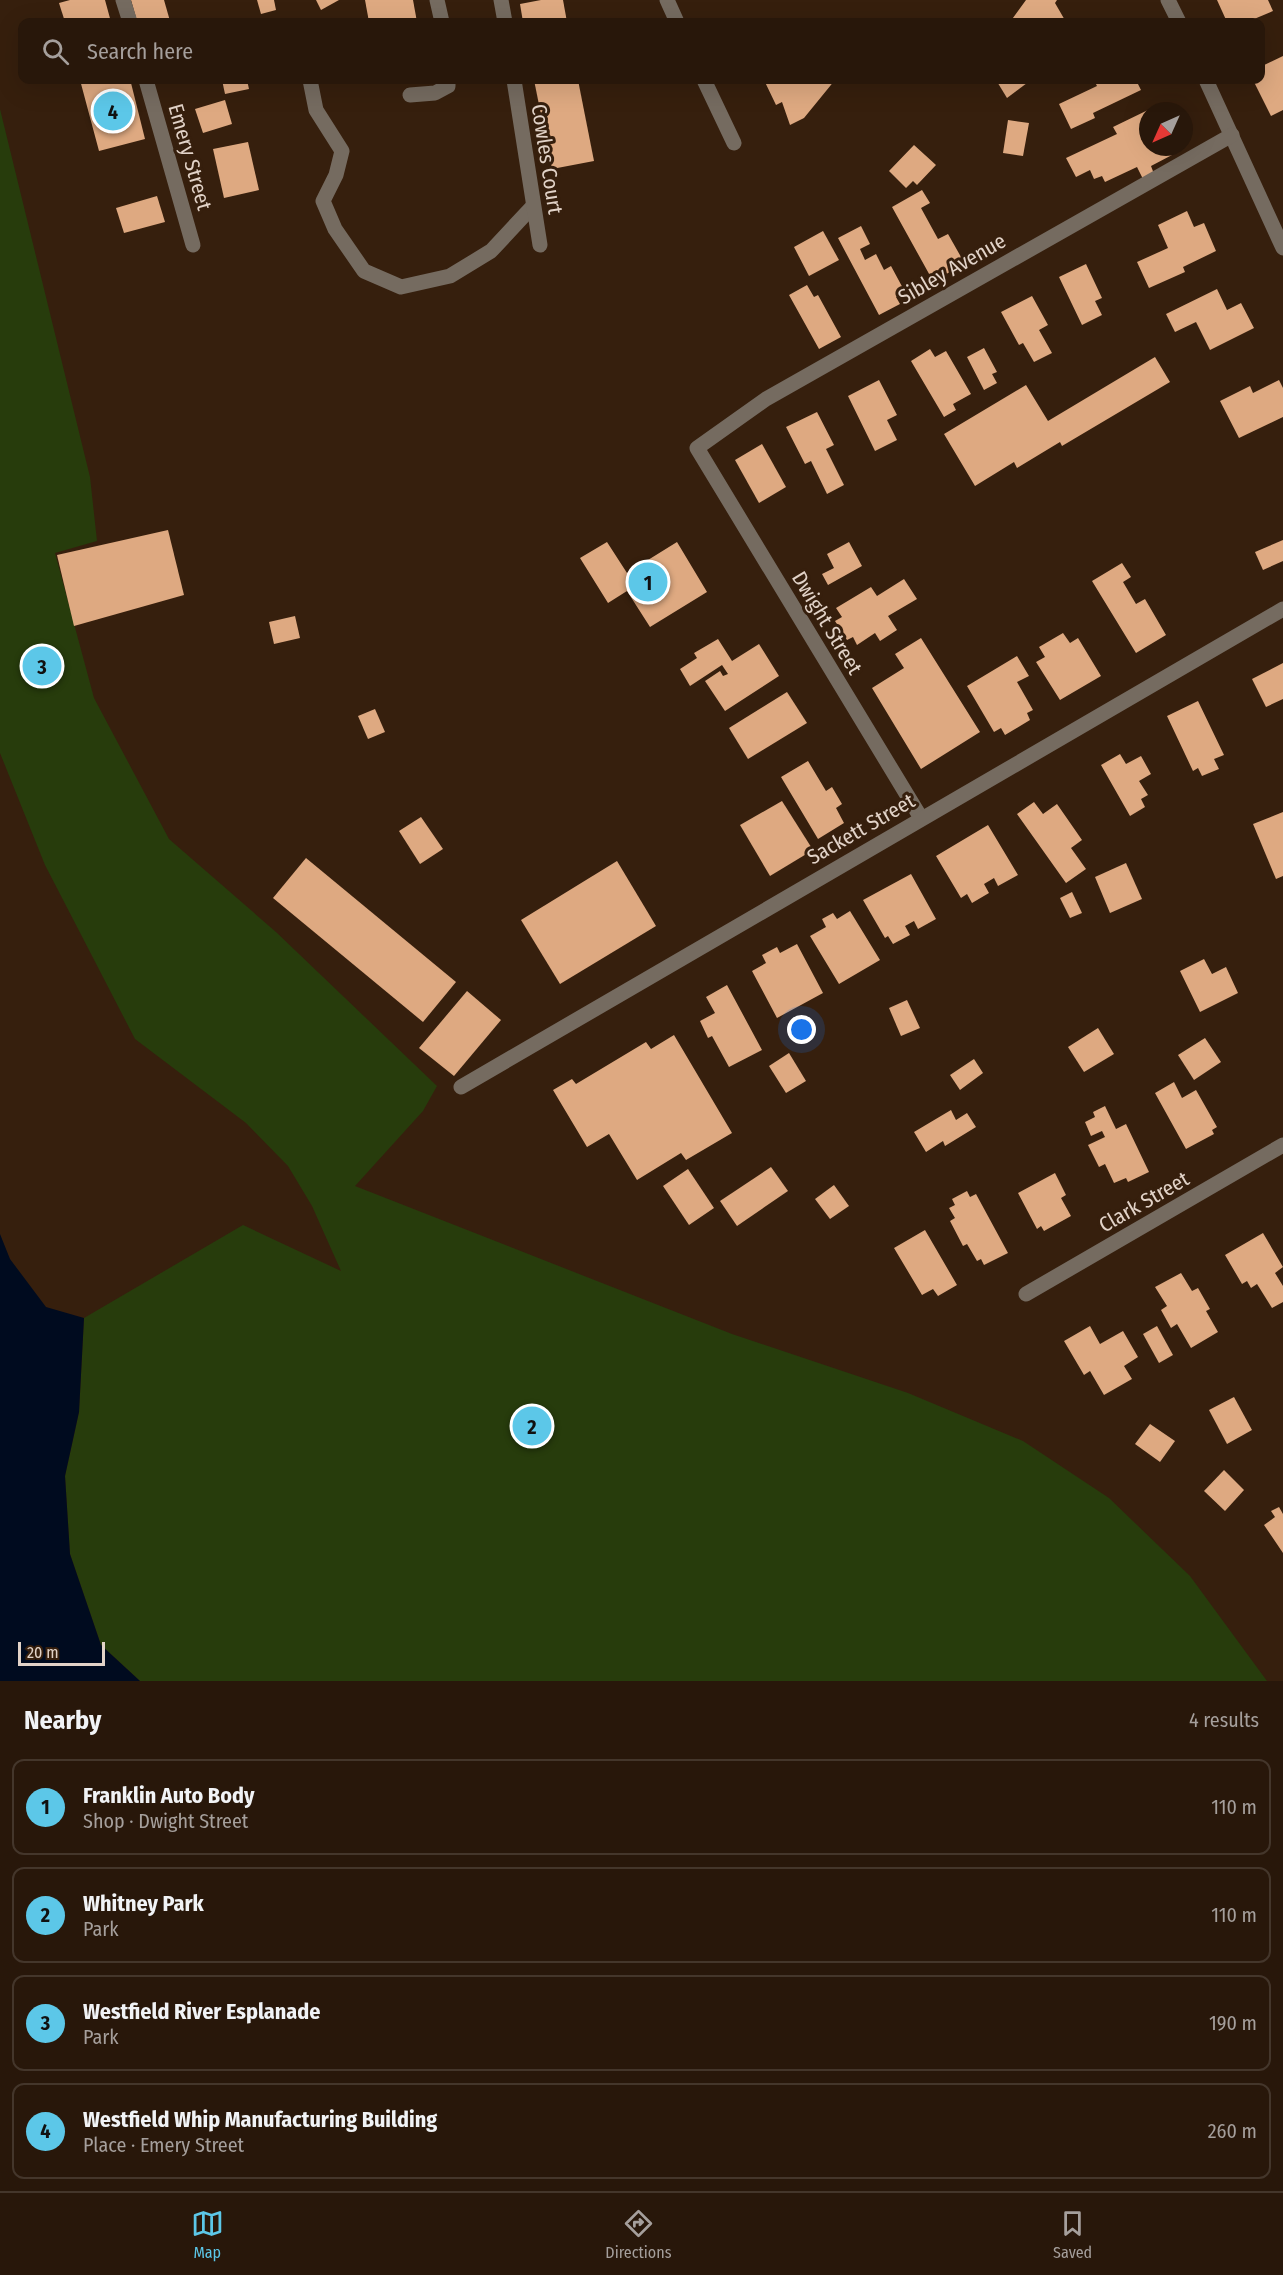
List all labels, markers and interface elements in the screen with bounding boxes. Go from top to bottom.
search box [18,18,1265,84]
icon: search [39,35,72,68]
text: Search here [87,38,193,65]
pin: 4 [94,88,132,134]
street label: Emery Street [162,101,218,213]
street label: Cowles Court [525,102,569,216]
north arrow [1139,102,1193,156]
street label: Sibley Avenue [894,228,1010,310]
pin: 1 [628,560,668,604]
street label: Dwight Street [786,567,868,679]
pin: 3 [22,644,62,688]
street label: Sackett Street [803,788,920,870]
your location [787,1015,816,1044]
street label: Clark Street [1094,1166,1194,1238]
pin: 2 [512,1404,552,1448]
scale bar [18,1639,105,1666]
text: 20 m [27,1643,58,1662]
text: Nearby [24,1705,101,1736]
text: 4 results [1189,1708,1259,1732]
text: Franklin Auto Body [83,1782,254,1809]
text: 1 [41,1795,50,1819]
text: 110 m [1211,1795,1257,1819]
text: Shop · Dwight Street [83,1809,248,1833]
text: Whitney Park [83,1890,204,1917]
text: 2 [41,1903,50,1927]
text: 110 m [1211,1903,1257,1927]
text: Park [83,1917,119,1941]
text: Westfield River Esplanade [83,1998,320,2025]
text: 3 [41,2011,50,2035]
text: 190 m [1209,2011,1257,2035]
text: Park [83,2025,119,2049]
text: Westfield Whip Manufacturing Building [83,2106,437,2133]
text: 4 [40,2119,51,2143]
text: 260 m [1208,2119,1257,2143]
text: Place · Emery Street [83,2133,244,2157]
tab: Map [191,2207,224,2262]
tab: Directions [605,2207,672,2262]
tab: Saved [1053,2207,1092,2262]

